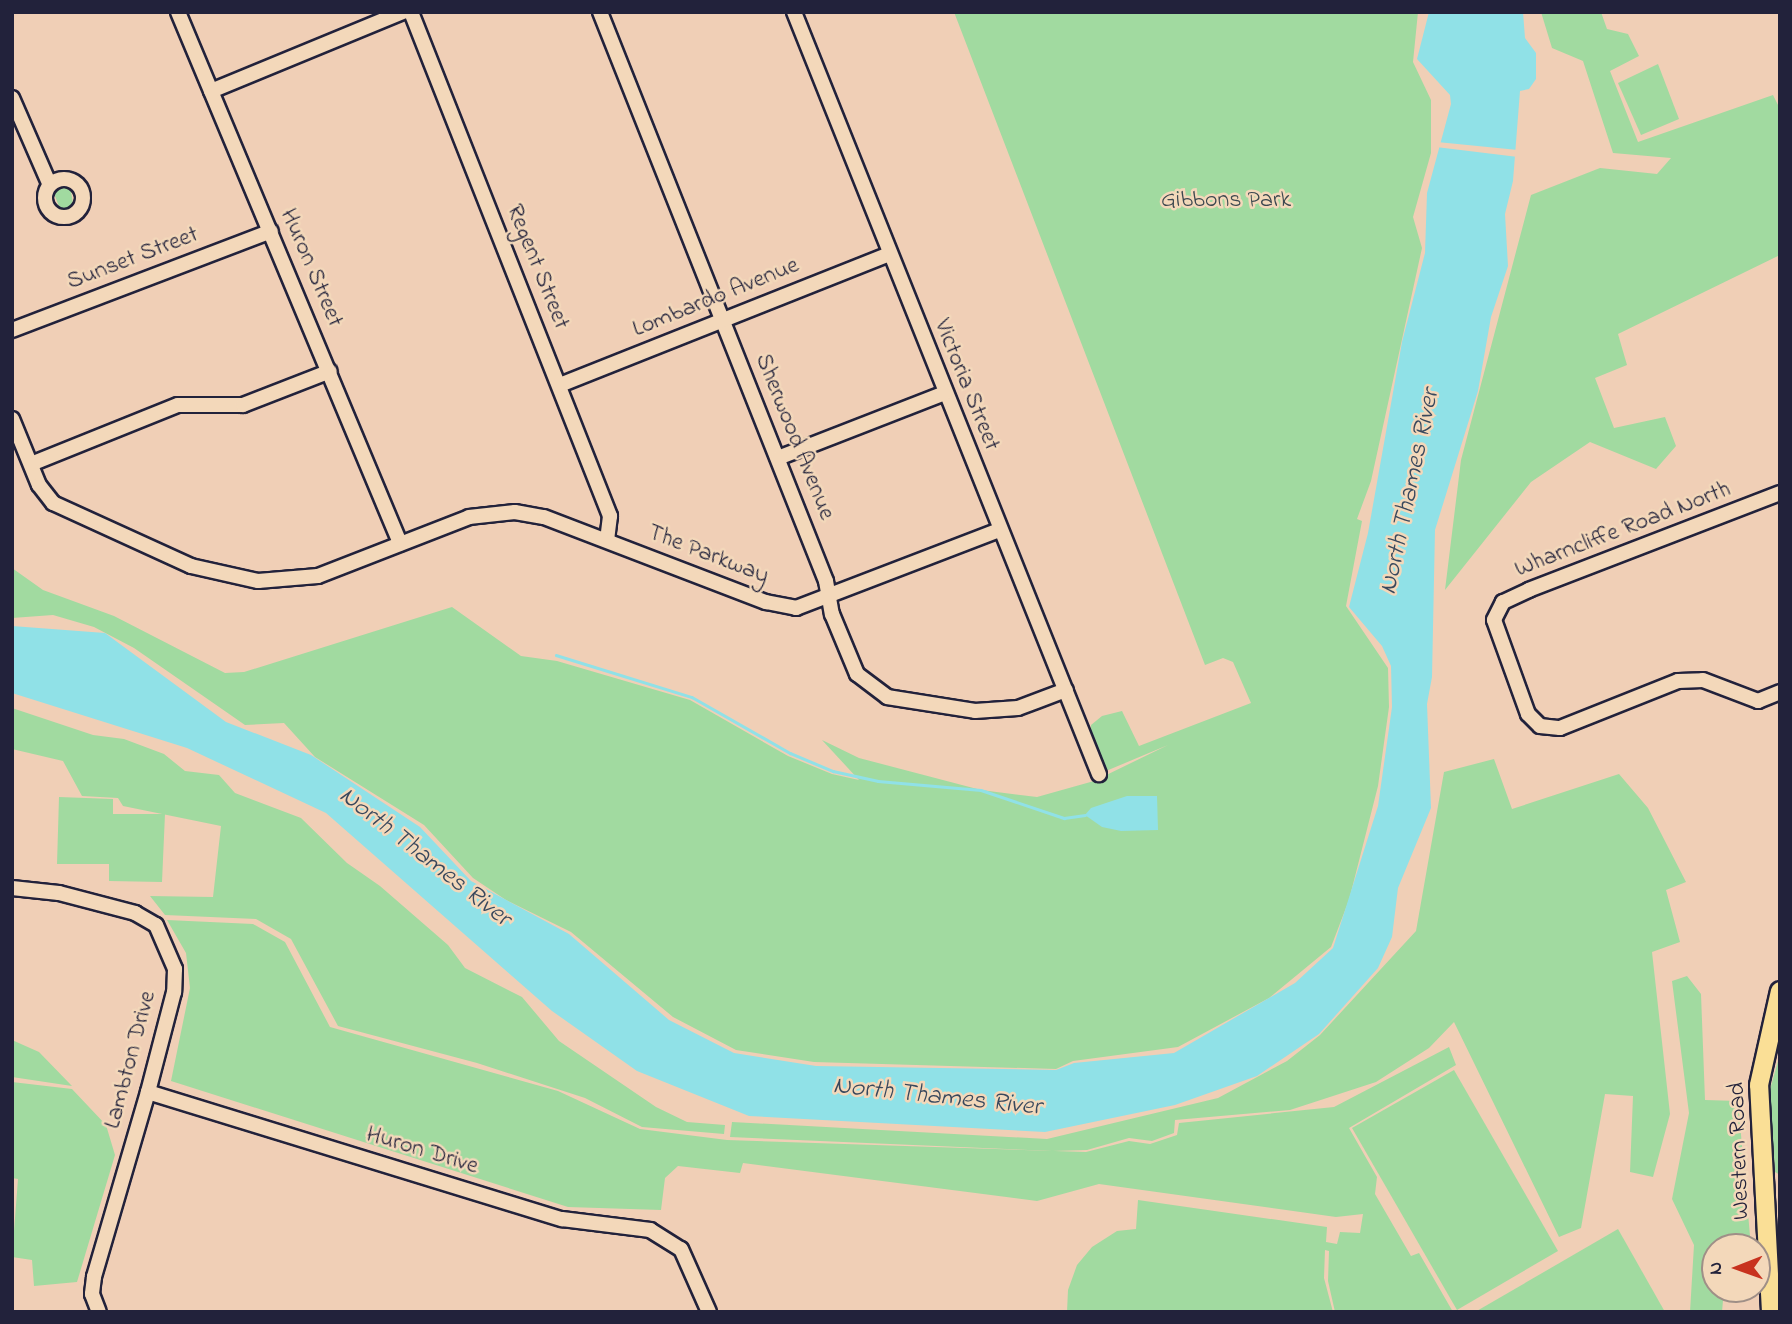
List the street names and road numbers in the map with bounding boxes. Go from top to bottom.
street label: Regent Street [499,200,575,334]
street label: Huron Street [273,204,349,332]
street label: Sunset Street [63,221,203,297]
street label: Lombardo Avenue [629,252,803,344]
street label: Victoria Street [927,315,1005,455]
street label: Sherwood Avenue [748,350,840,524]
street label: Wharncliffe Road North [1511,476,1735,584]
street label: The Parkway [643,519,773,591]
street label: Lambton Drive [99,988,163,1132]
street label: Western Road [1723,1082,1757,1220]
street label: Huron Drive [363,1120,481,1182]

